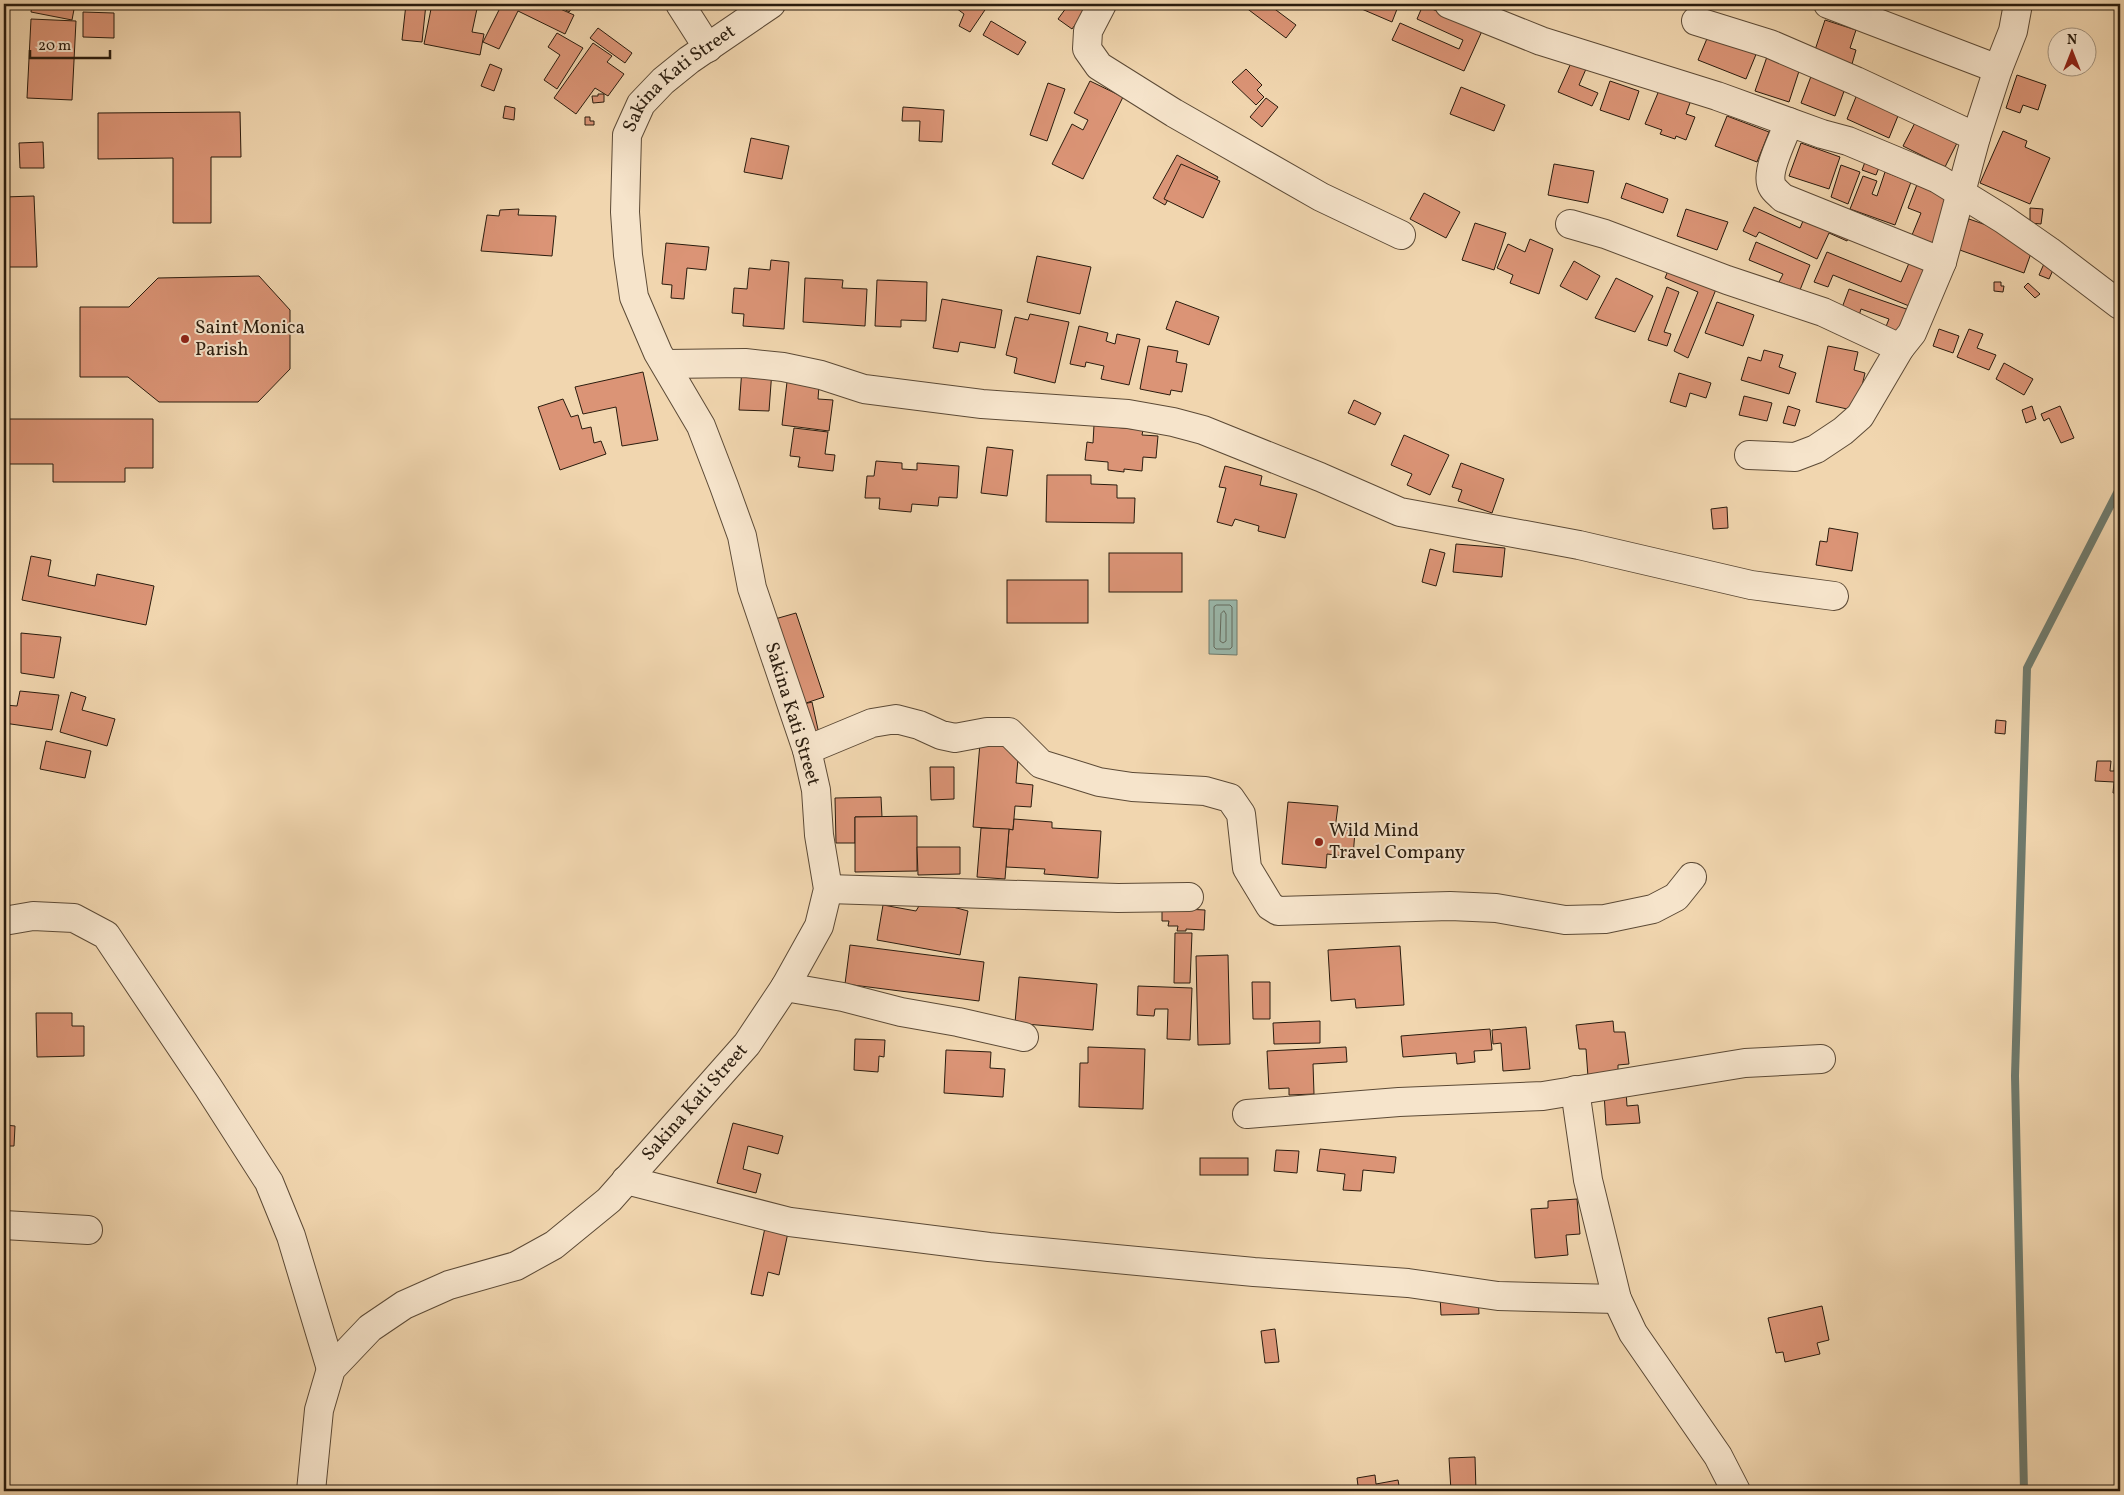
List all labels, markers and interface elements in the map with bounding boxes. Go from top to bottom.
street label: Sakina Kati Street [617,19,741,136]
scale bar [30,28,110,60]
north arrow [2046,28,2096,78]
text: N [2067,31,2077,50]
text: 20 m [38,36,71,57]
place label: Saint Monica Parish [195,315,305,363]
marker: Saint Monica Parish [179,333,191,345]
street label: Sakina Kati Street [758,639,826,789]
place label: Wild Mind Travel Company [1329,818,1465,866]
marker: Wild Mind Travel Company [1313,836,1325,848]
street label: Sakina Kati Street [636,1038,754,1167]

